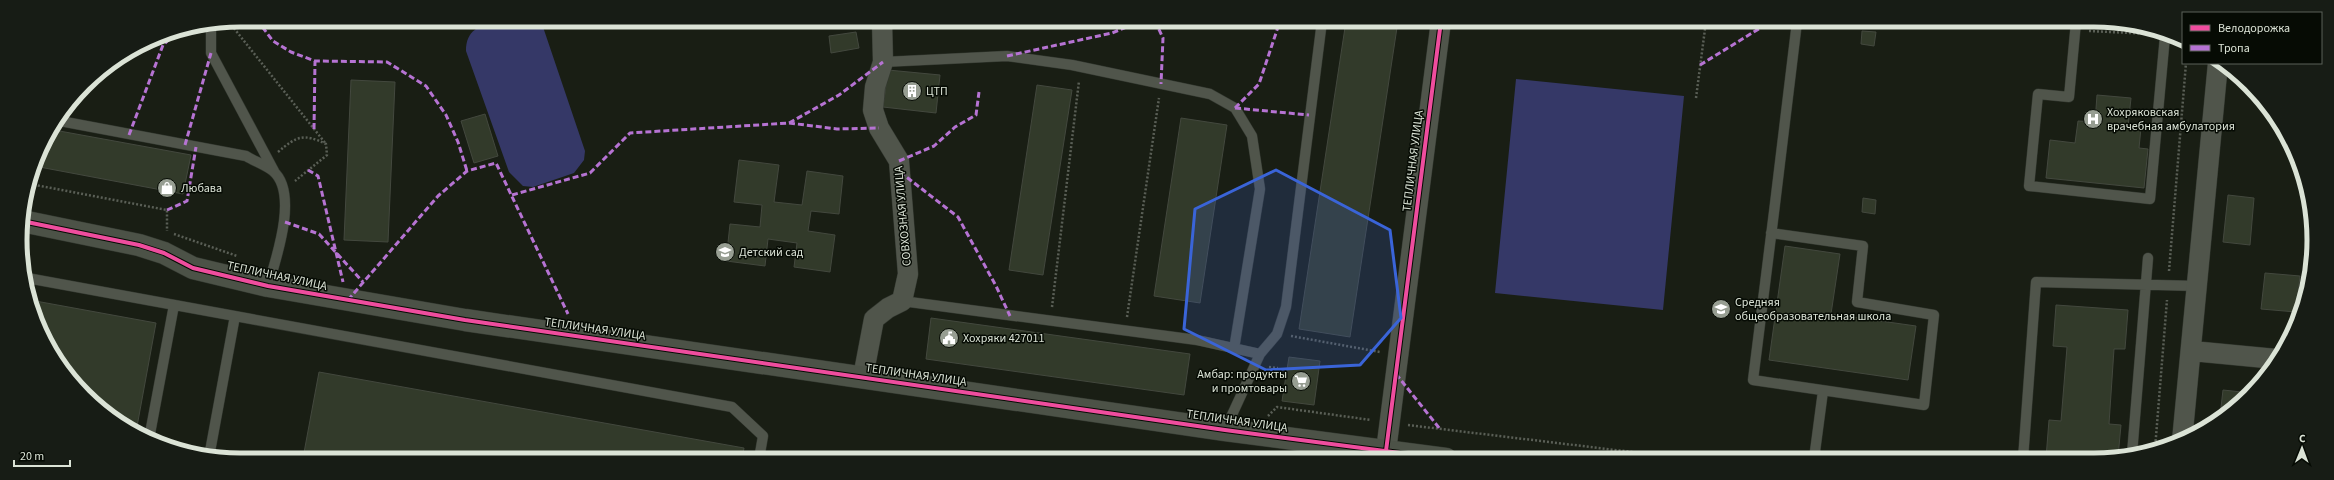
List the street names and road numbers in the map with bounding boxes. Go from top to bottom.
street label: ТЕПЛИЧНАЯ УЛИЦА [1398,109,1428,213]
street label: СОВХОЗНАЯ УЛИЦА [890,165,916,267]
street label: ТЕПЛИЧНАЯ УЛИЦА [225,257,329,295]
street label: ТЕПЛИЧНАЯ УЛИЦА [543,313,647,345]
street label: ТЕПЛИЧНАЯ УЛИЦА [864,359,968,391]
street label: ТЕПЛИЧНАЯ УЛИЦА [1185,405,1289,437]

